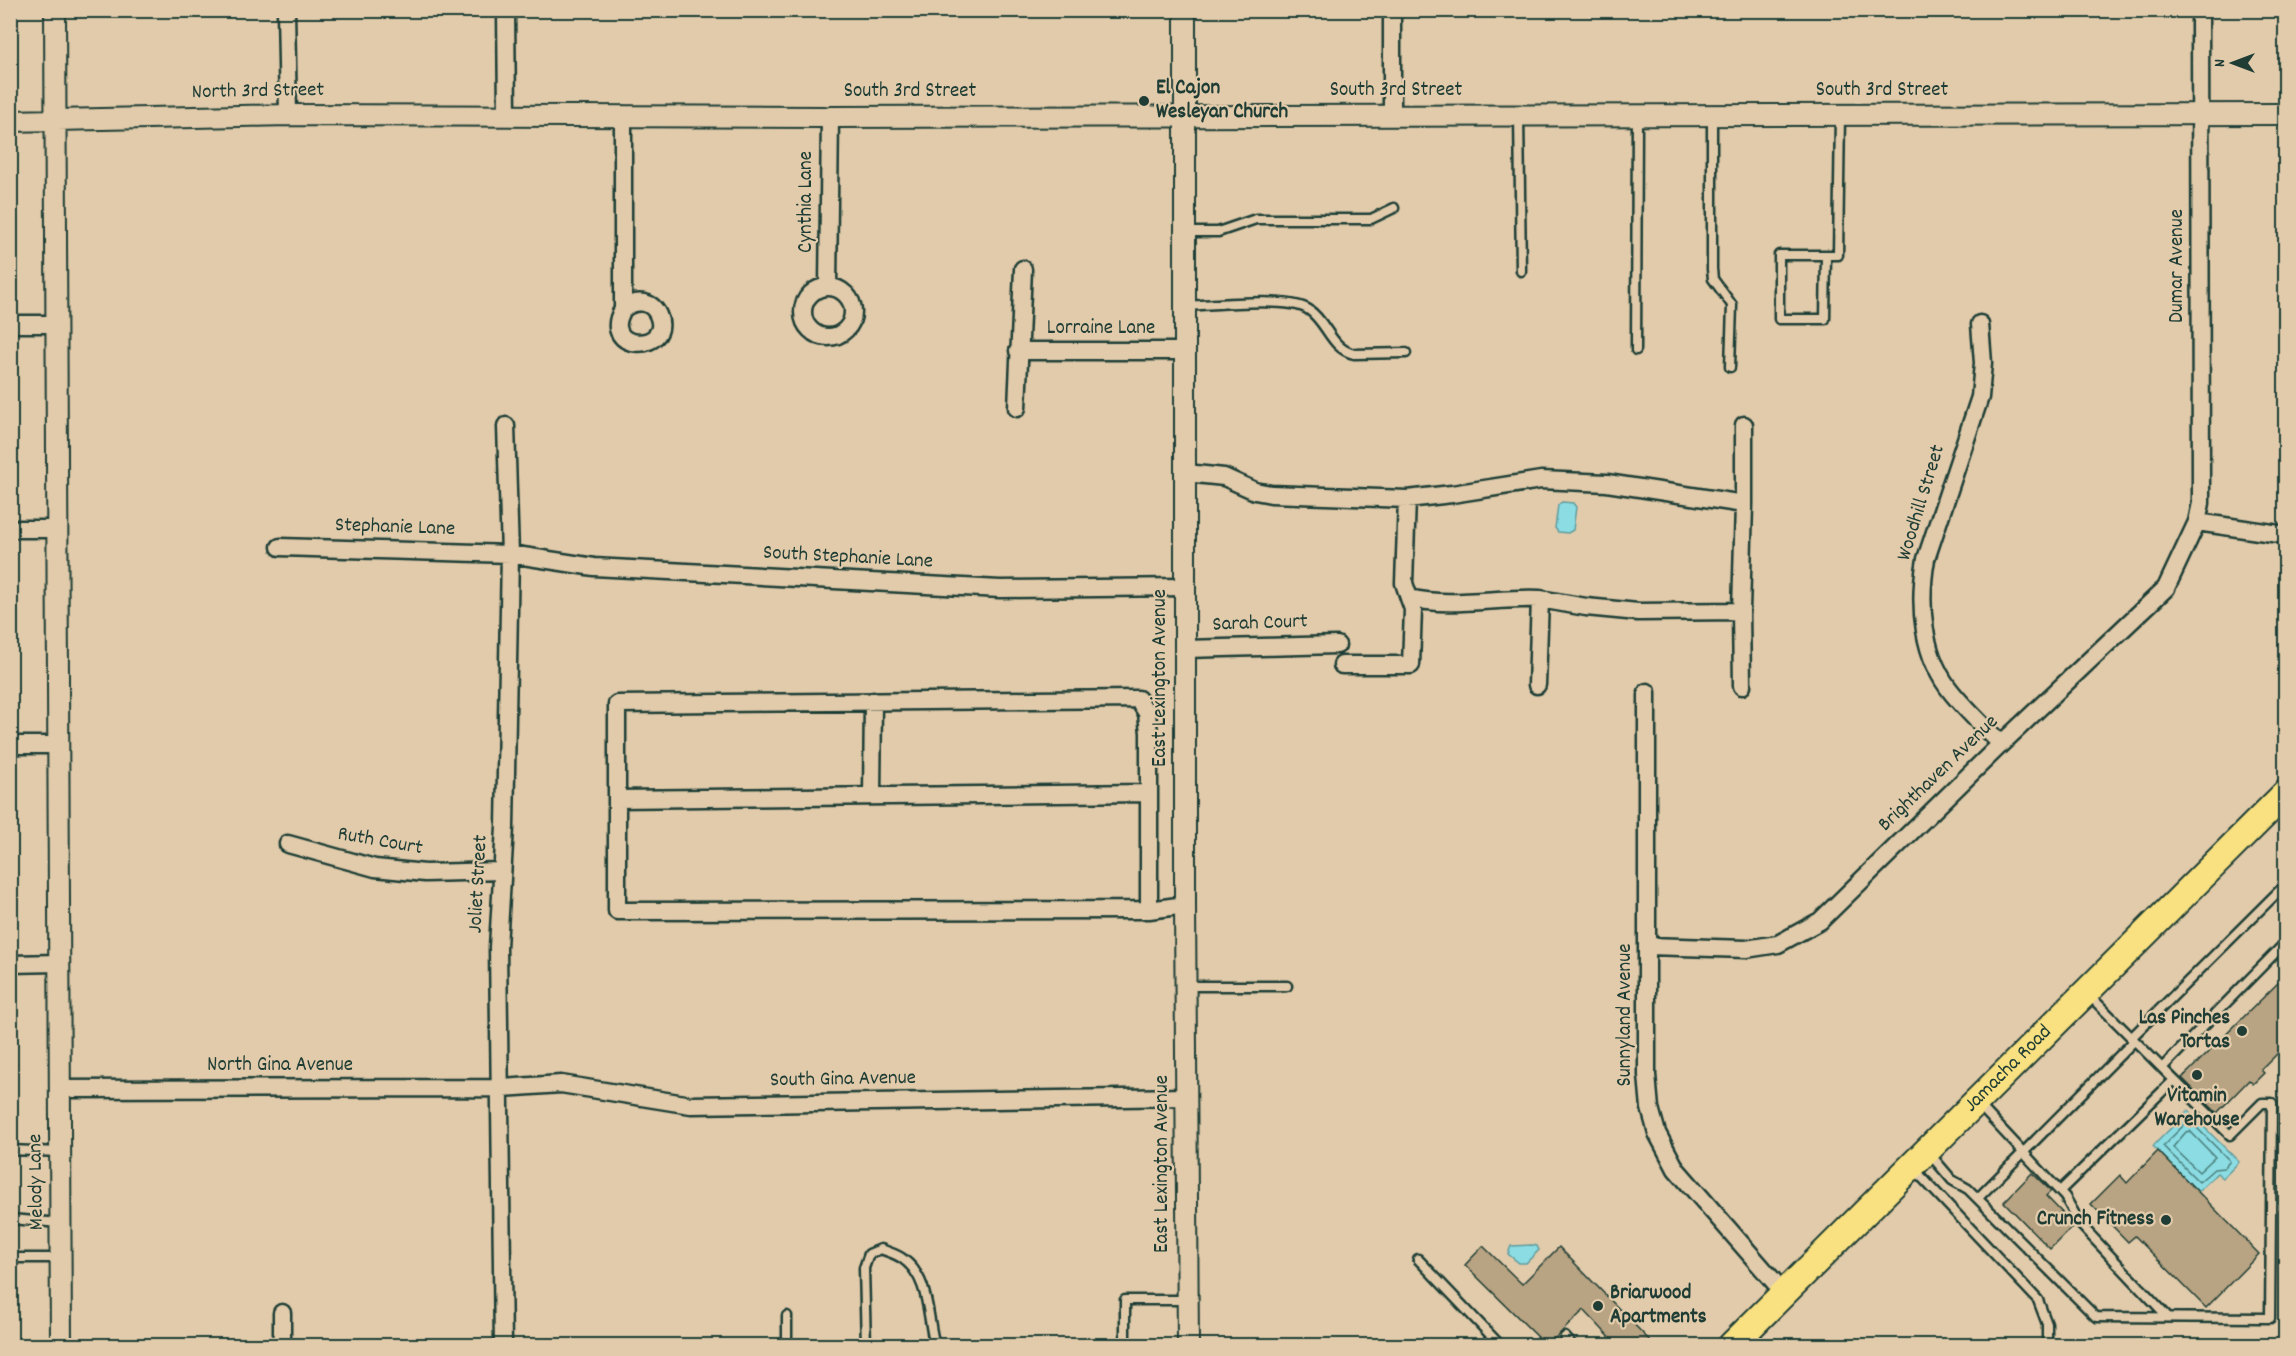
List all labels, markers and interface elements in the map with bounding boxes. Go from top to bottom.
north arrow [2203,33,2263,93]
text: N [2209,59,2232,67]
place label: El Cajon Wesleyan Church [1156,74,1289,128]
street label: North 3rd Street [191,76,325,108]
street label: South 3rd Street [1330,76,1463,106]
street label: South 3rd Street [1816,76,1949,106]
street label: South 3rd Street [844,77,977,107]
marker: El Cajon Wesleyan Church [1137,94,1151,108]
street label: Cynthia Lane [792,151,822,253]
street label: Dumar Avenue [2163,209,2193,323]
street label: Lorraine Lane [1047,314,1155,344]
street label: Woodhill Street [1890,441,1954,565]
street label: Stephanie Lane [334,511,456,545]
street label: South Stephanie Lane [762,539,934,577]
street label: East Lexington Avenue [1146,589,1176,767]
street label: Sarah Court [1212,607,1308,641]
street label: Brighthaven Avenue [1872,708,2006,840]
street label: Ruth Court [335,820,425,864]
street label: Joliet Street [461,834,497,934]
street label: Sunnyland Avenue [1611,944,1641,1086]
place label: Las Pinches Tortas [2139,1004,2230,1058]
street label: Jamacha Road [1958,1019,2060,1120]
marker: Las Pinches Tortas [2235,1024,2249,1038]
street label: North Gina Avenue [207,1051,353,1081]
street label: South Gina Avenue [770,1064,916,1096]
marker: Vitamin Warehouse [2190,1068,2204,1082]
street label: East Lexington Avenue [1148,1075,1178,1253]
place label: Vitamin Warehouse [2154,1082,2240,1136]
street label: Melody Lane [21,1134,53,1230]
place label: Crunch Fitness [2037,1205,2154,1235]
marker: Crunch Fitness [2159,1213,2173,1227]
place label: Briarwood Apartments [1610,1279,1707,1333]
marker: Briarwood Apartments [1591,1299,1605,1313]

